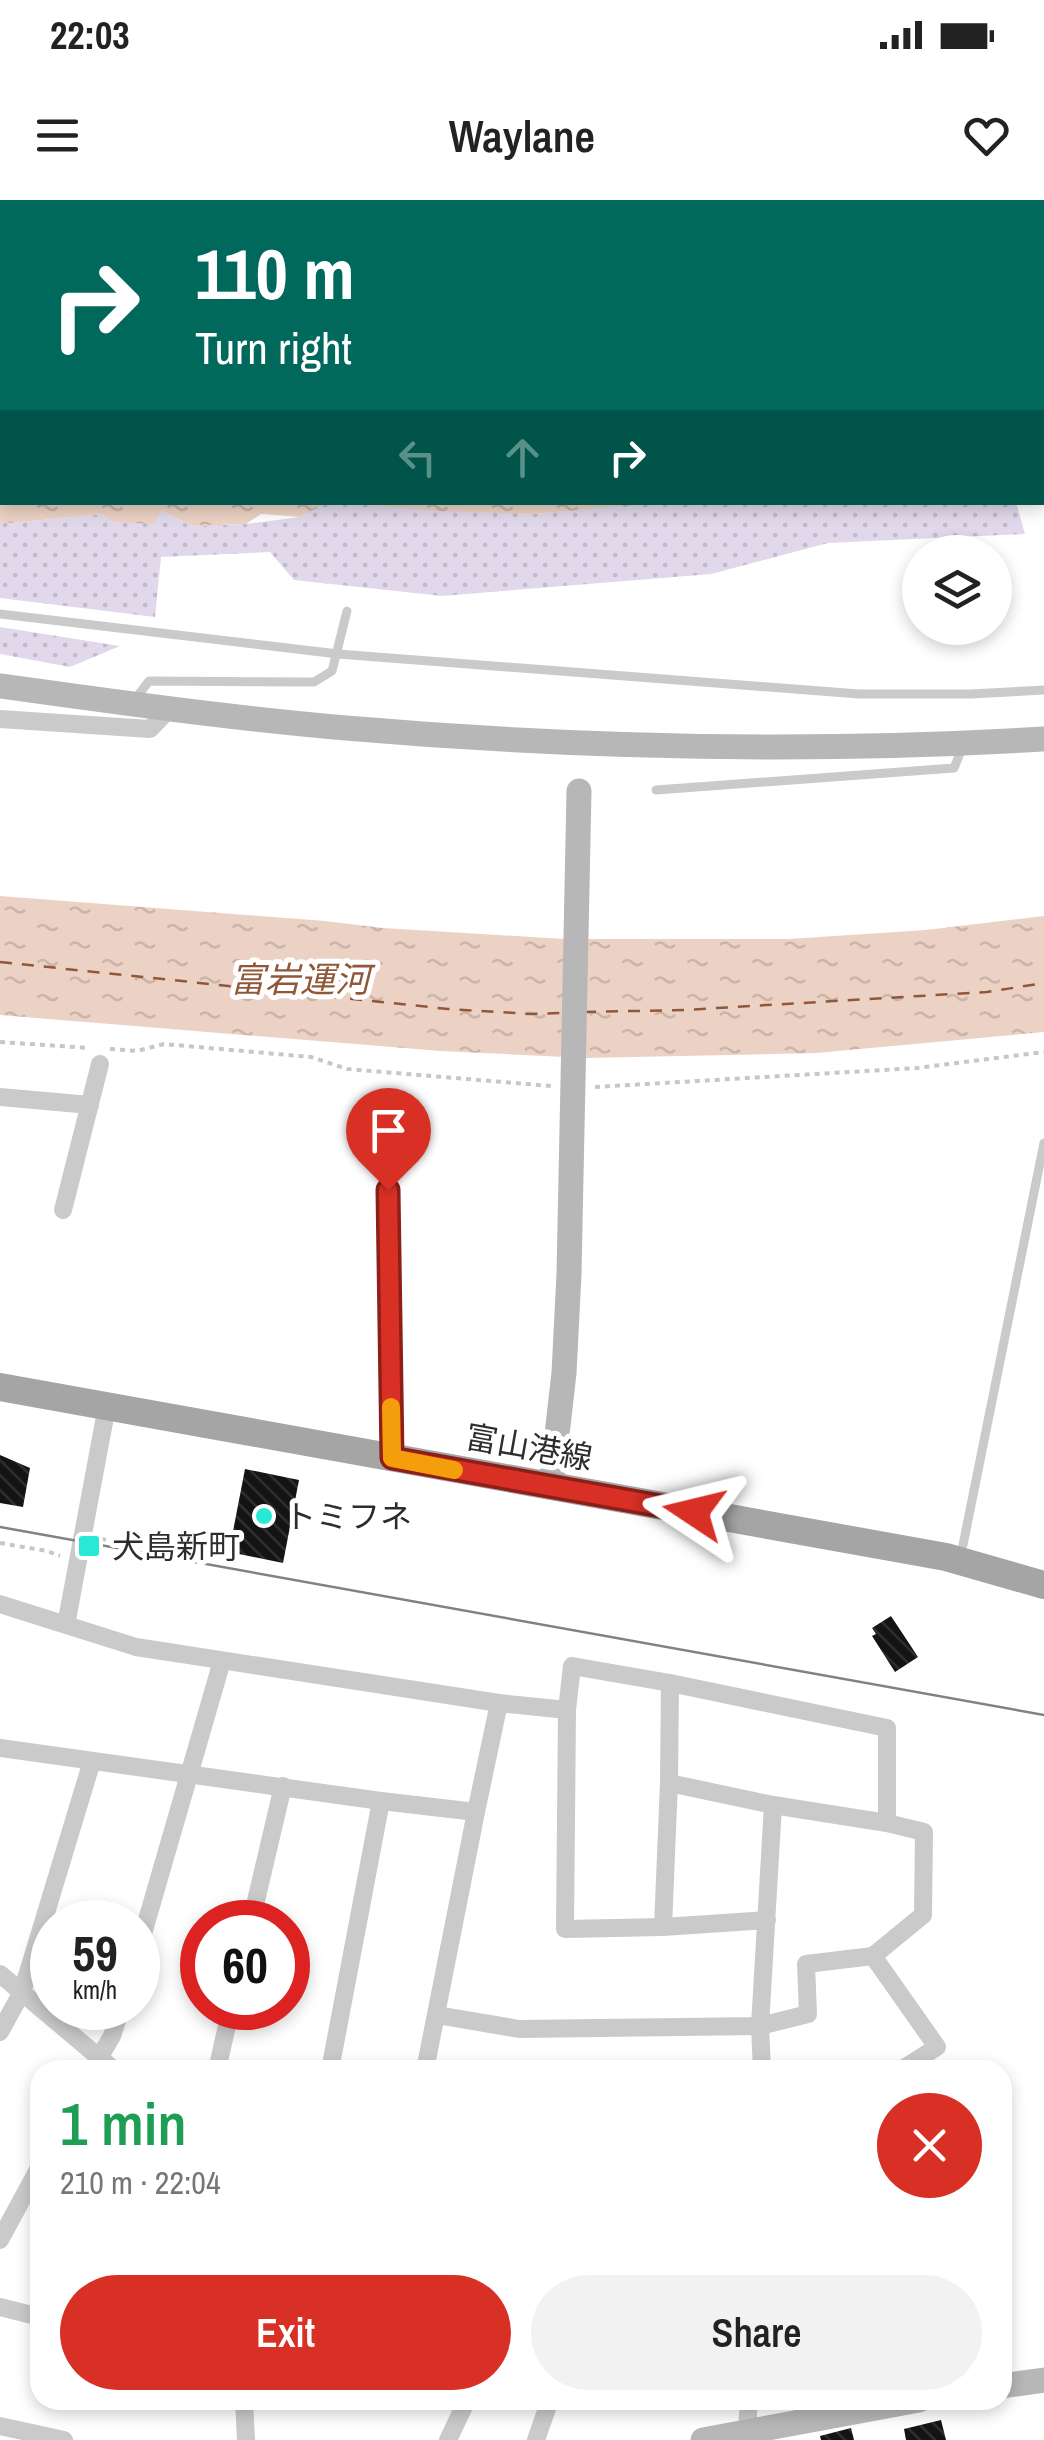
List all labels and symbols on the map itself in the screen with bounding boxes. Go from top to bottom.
water label: 富岩運河 [230,956,376,1003]
pin [346,1088,431,1191]
street label: 富山港線 [462,1415,596,1479]
position arrow [642,1460,746,1564]
place label: トミフネ [284,1495,412,1538]
marker: トミフネ [253,1505,275,1527]
place label: 犬島新町 [112,1525,240,1568]
marker: 犬島新町 [76,1533,102,1559]
speed limit sign: 60 [180,1900,310,2030]

